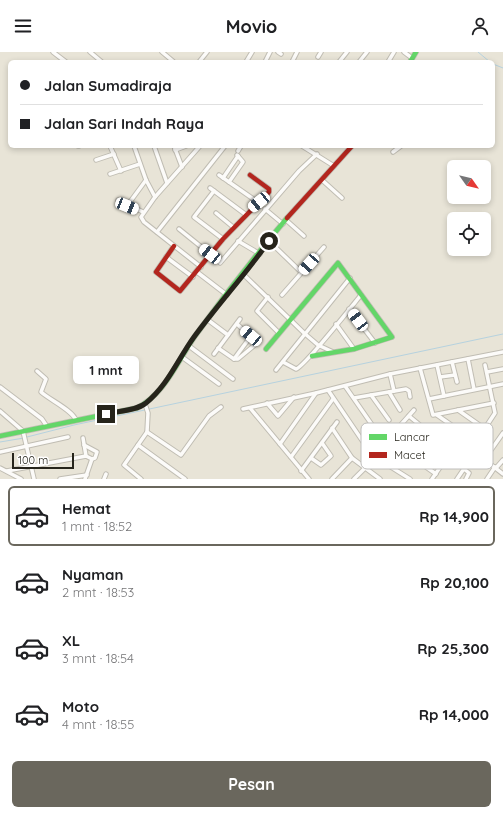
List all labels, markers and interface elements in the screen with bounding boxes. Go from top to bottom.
icon: menu [12,15,34,37]
text: Movio [226,15,277,38]
icon: person [469,15,491,37]
text: Jalan Sumadiraja [44,76,172,95]
text: Jalan Sari Indah Raya [44,114,204,133]
north arrow [447,160,491,204]
map controls [447,160,491,256]
car [246,190,272,214]
car [114,196,140,216]
button: locate [447,212,491,256]
route start [260,232,278,250]
car [197,242,223,266]
car [297,251,321,277]
car [346,307,370,333]
car [238,324,264,348]
callout: 1 mnt [73,356,139,384]
text: 1 mnt [89,362,123,378]
route end [97,405,115,423]
legend [361,423,493,469]
text: Lancar [394,430,430,444]
text: Macet [394,448,426,462]
scale bar [12,451,74,470]
text: 100 m [18,453,48,467]
icon: car [14,498,50,534]
text: Hemat [62,499,111,518]
text: Rp 14,900 [419,507,489,526]
text: 1 mnt · 18:52 [62,518,132,534]
icon: car [14,564,50,600]
text: Nyaman [62,565,123,584]
text: Rp 20,100 [420,573,489,592]
text: 2 mnt · 18:53 [62,584,134,600]
icon: car [14,630,50,666]
text: XL [62,631,80,650]
text: Rp 25,300 [417,639,489,658]
text: 3 mnt · 18:54 [62,650,134,666]
icon: car [14,696,50,732]
text: Moto [62,697,99,716]
text: Rp 14,000 [419,705,489,724]
text: 4 mnt · 18:55 [62,716,134,732]
button: Pesan [12,761,491,807]

